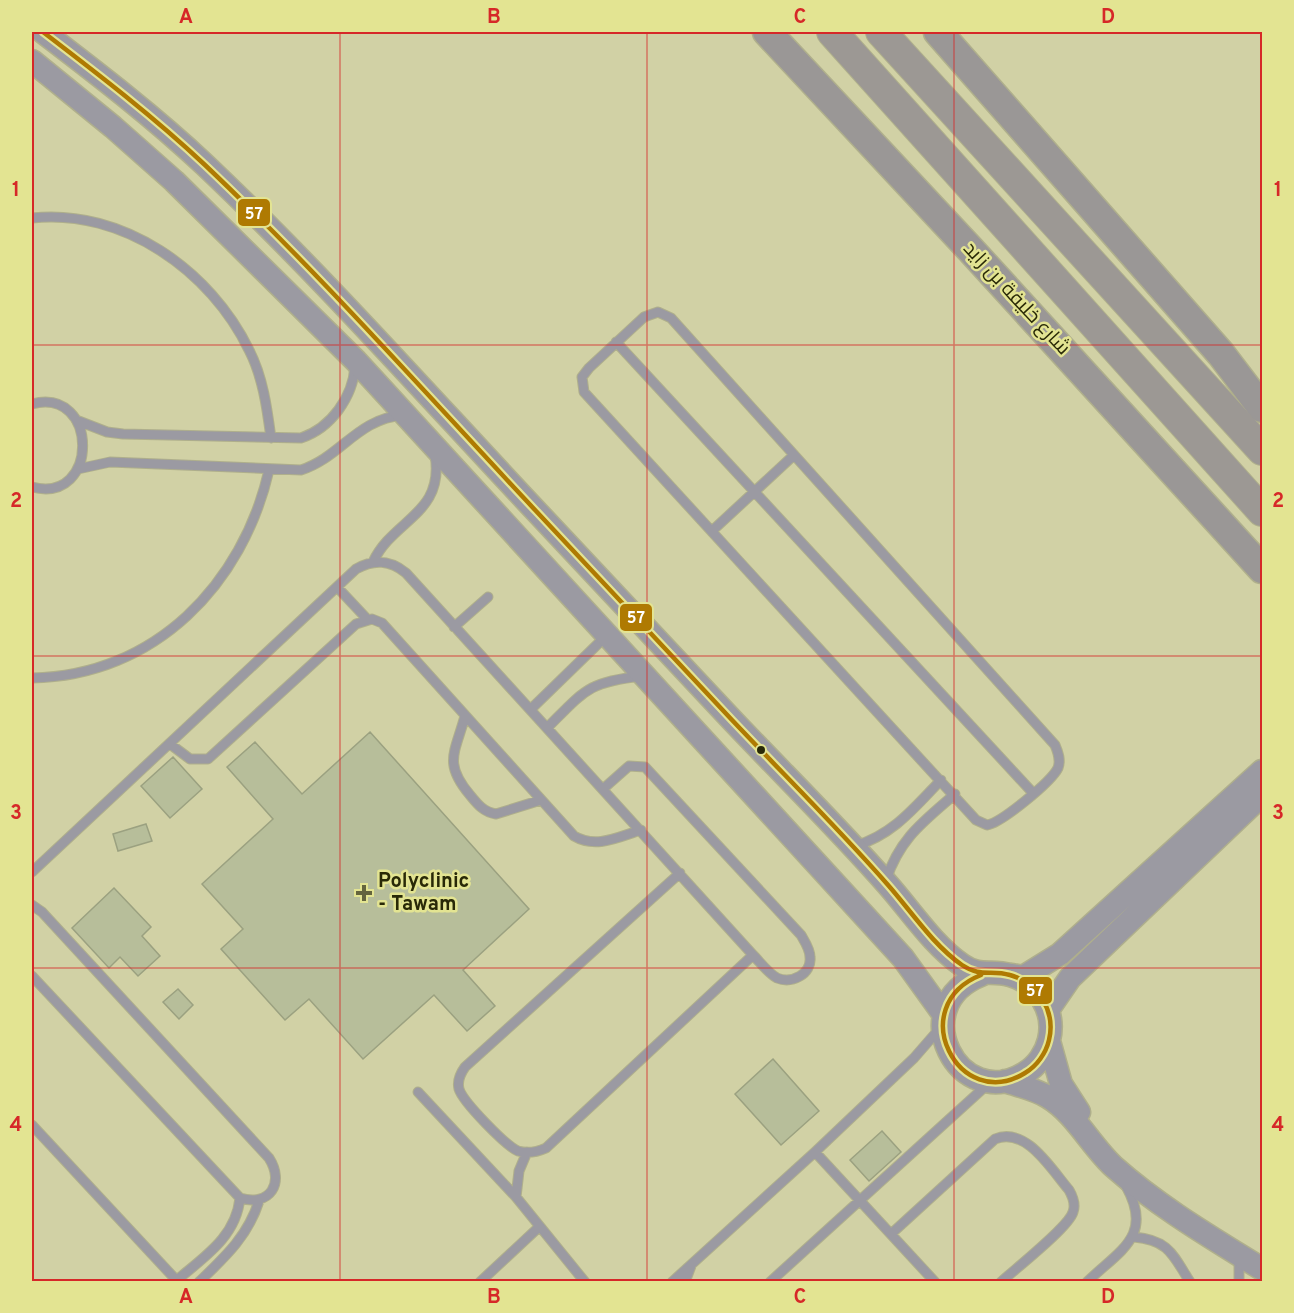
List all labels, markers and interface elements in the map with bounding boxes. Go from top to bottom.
text: A [179,5,193,31]
text: B [487,5,501,31]
text: C [794,5,806,31]
text: D [1101,5,1115,31]
text: 1 [12,178,20,204]
text: 1 [1274,178,1282,204]
line badge: 57 [237,198,271,227]
text: 57 [245,205,263,225]
street label: شارع خليفة بن زايد [957,237,1075,361]
text: 2 [10,489,22,515]
text: 2 [1272,489,1284,515]
line badge: 57 [619,603,653,632]
text: 57 [627,609,645,629]
unlabelled marker [755,744,767,756]
text: 3 [10,801,22,827]
text: 3 [1272,801,1284,827]
place label: Polyclinic - Tawam [378,869,469,918]
marker: Polyclinic - Tawam [355,884,373,902]
line badge: 57 [1018,976,1053,1005]
text: 57 [1026,982,1044,1002]
text: 4 [10,1113,22,1139]
text: 4 [1272,1113,1284,1139]
text: A [179,1285,193,1311]
text: B [487,1285,501,1311]
text: C [794,1285,806,1311]
text: D [1101,1285,1115,1311]

